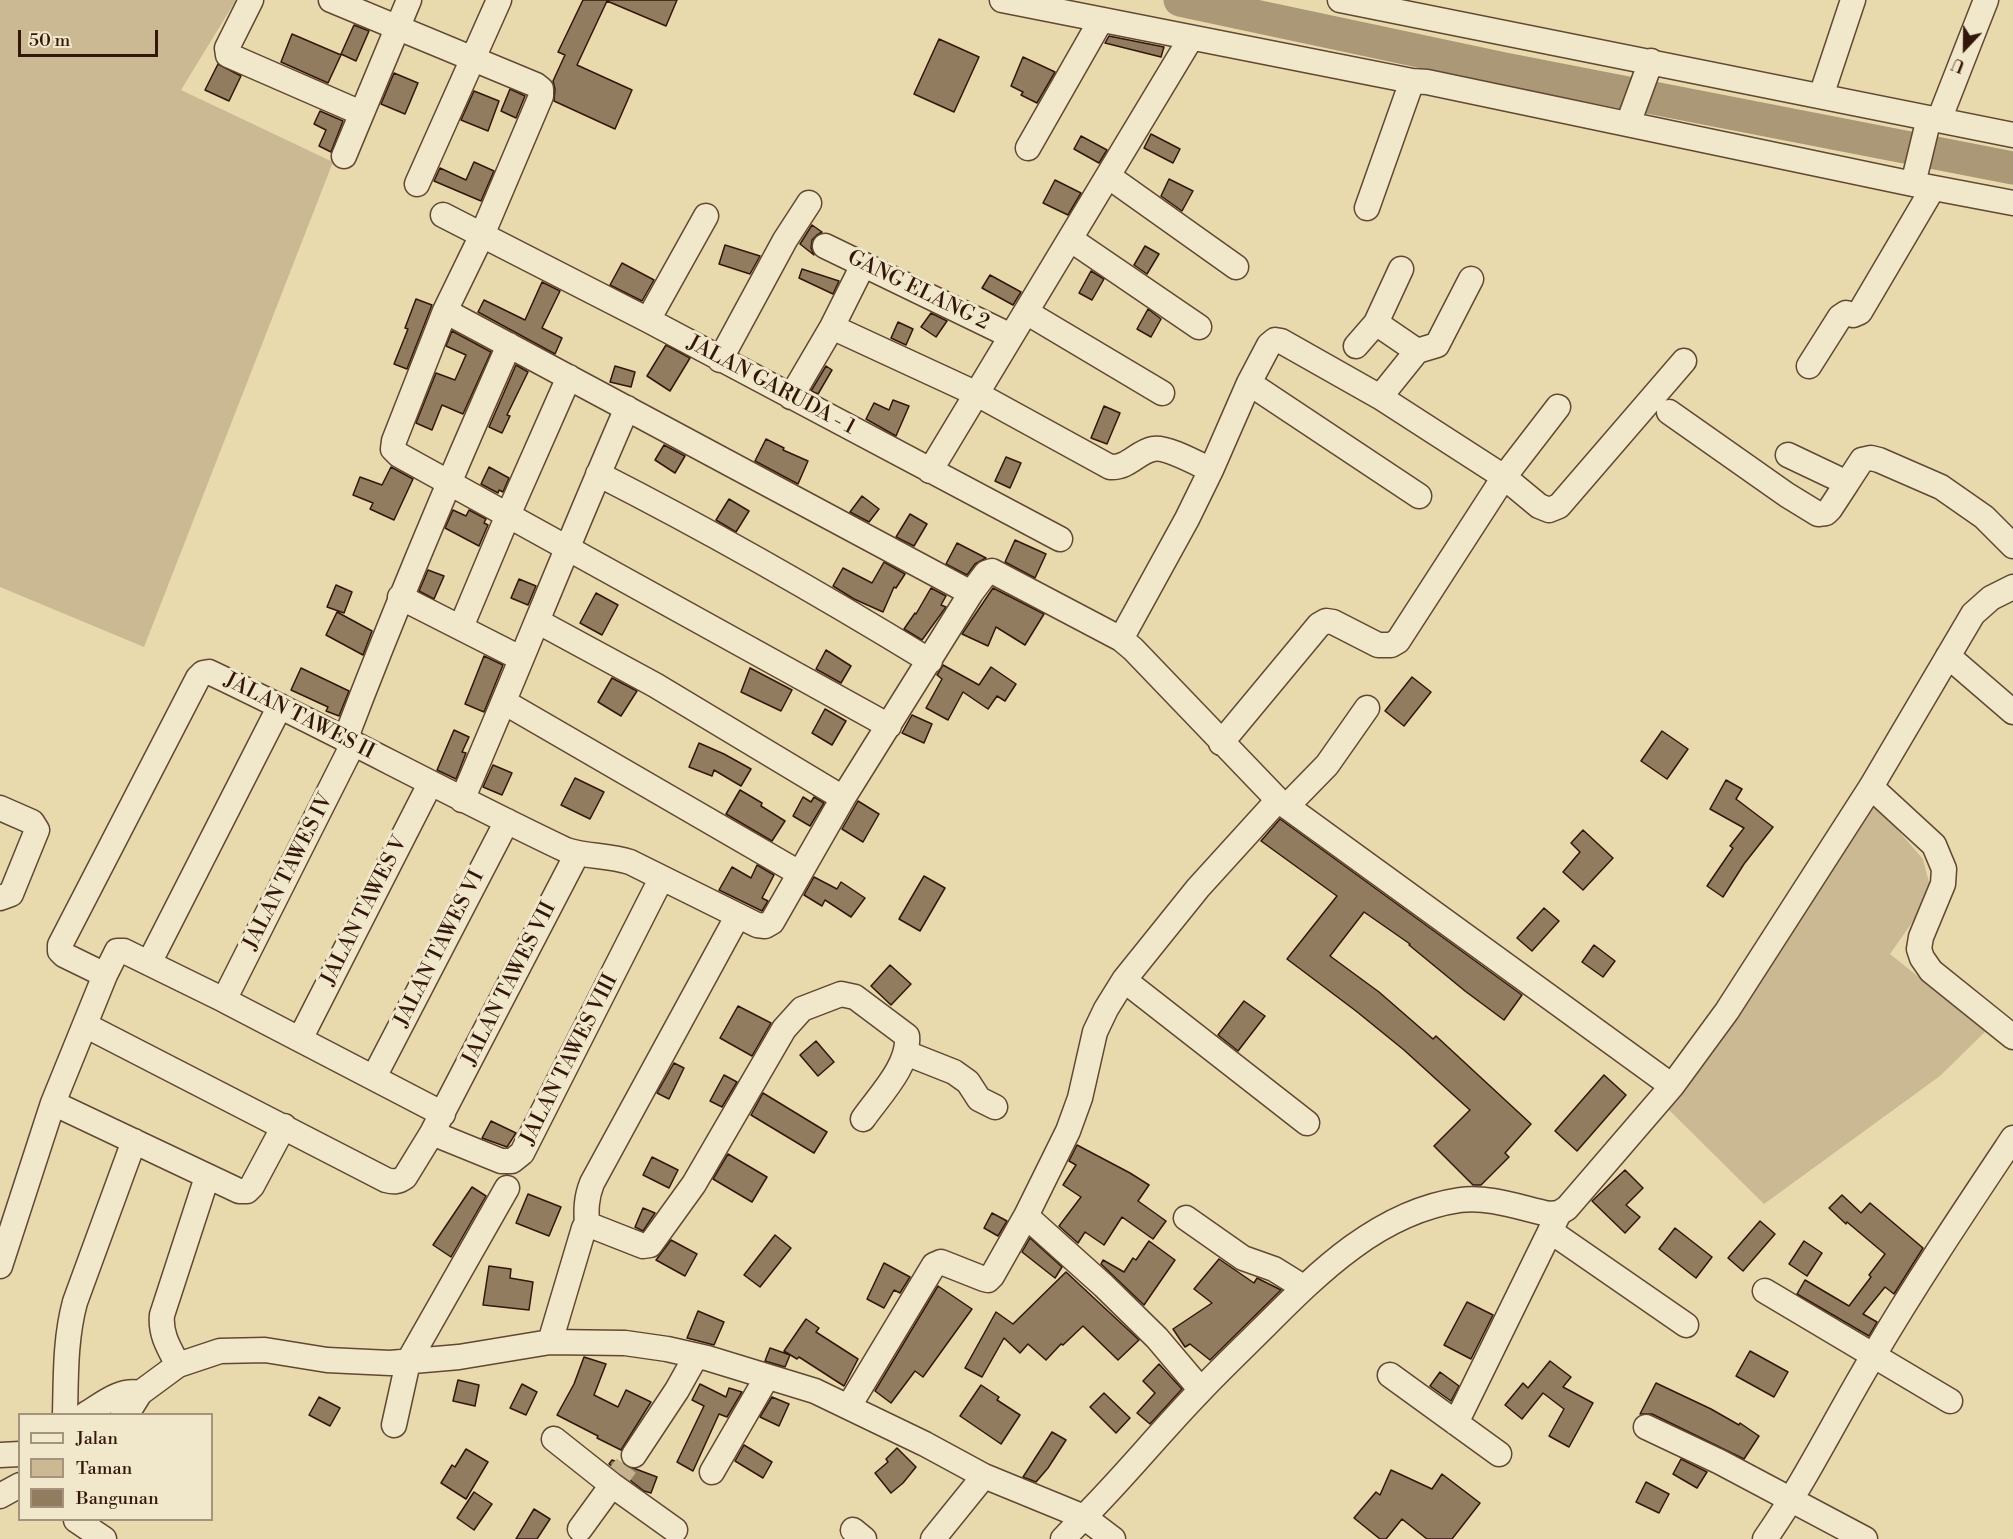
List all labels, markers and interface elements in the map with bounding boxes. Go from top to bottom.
scale bar [21,18,160,56]
north arrow [1935,18,1995,78]
text: 50 m [29,29,70,52]
text: U [1949,53,1968,76]
street label: GANG ELANG 2 [843,246,993,336]
street label: JALAN GARUDA - 1 [683,331,859,441]
street label: JALAN TAWES II [220,668,378,766]
street label: JALAN TAWES IV [239,790,339,954]
street label: JALAN TAWES V [317,832,413,990]
street label: JALAN TAWES VI [390,867,490,1031]
street label: JALAN TAWES VII [458,898,562,1070]
street label: JALAN TAWES VIII [516,970,624,1150]
legend [18,1413,213,1521]
text: Jalan [76,1427,118,1450]
text: Taman [76,1457,132,1480]
text: Bangunan [76,1487,159,1510]

